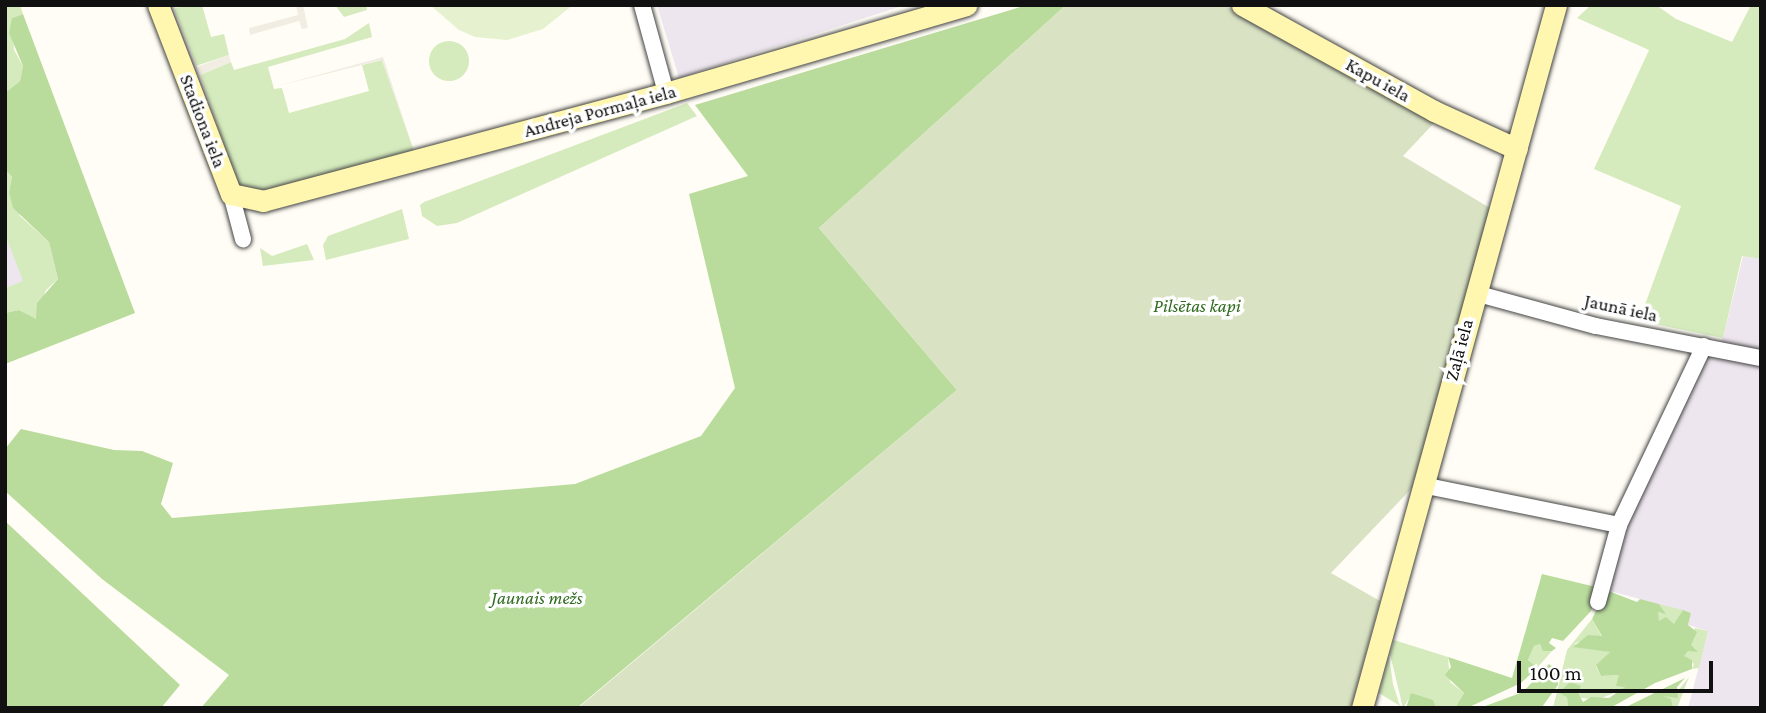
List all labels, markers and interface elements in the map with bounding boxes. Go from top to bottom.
street label: Kapu iela [1342,53,1414,107]
street label: Stadiona iela [175,71,231,171]
street label: Andreja Pormaļa iela [521,80,679,142]
street label: Jaunā iela [1582,289,1660,327]
park label: Pilsētas kapi [1153,295,1241,317]
street label: Zaļā iela [1440,317,1478,383]
park label: Jaunais mežs [491,587,583,609]
scale bar [1521,646,1717,690]
text: 100 m [1530,661,1582,685]

